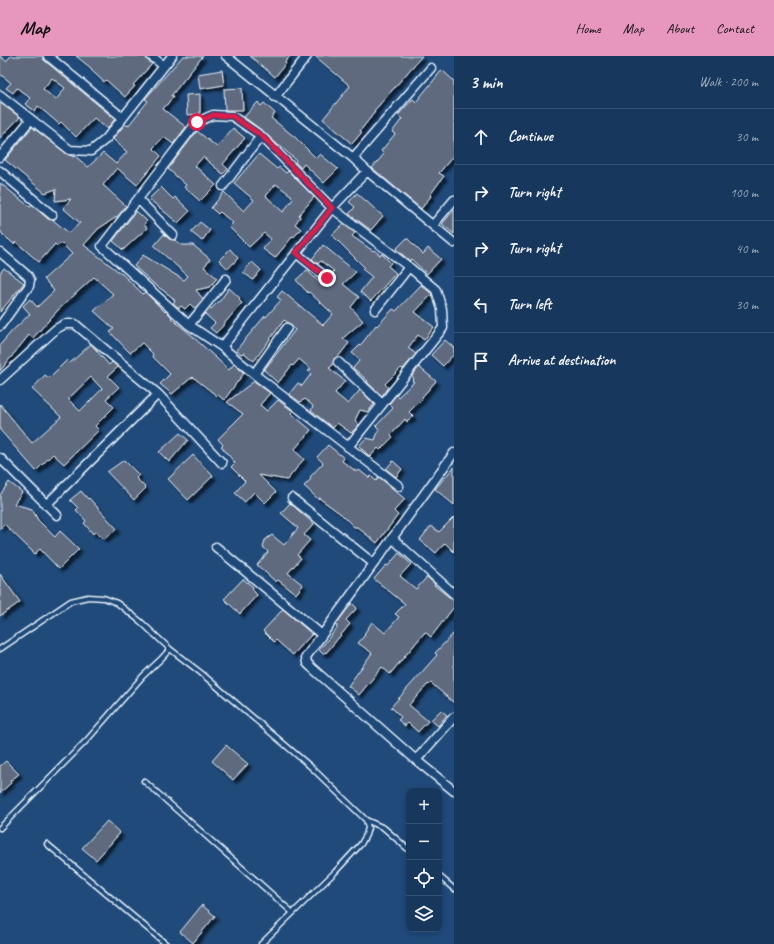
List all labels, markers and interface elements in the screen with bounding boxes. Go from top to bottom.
text: Map [20,16,50,40]
text: Home [575,20,601,37]
text: Map [623,20,644,37]
text: About [666,20,694,37]
text: Contact [716,20,754,37]
text: 3 min [470,72,503,93]
text: Walk · 200 m [699,74,758,90]
route start [188,113,206,131]
icon: ahead [470,126,492,148]
text: Continue [508,127,553,146]
text: 30 m [736,129,758,145]
icon: right [470,182,492,204]
text: Turn right [508,183,561,202]
text: 100 m [730,185,758,201]
icon: right [470,238,492,260]
text: Turn right [508,239,561,258]
text: 40 m [736,241,758,257]
route end [318,269,336,287]
icon: left [470,294,492,316]
text: Turn left [508,295,551,314]
text: 30 m [736,297,758,313]
icon: arrive [470,350,492,372]
text: Arrive at destination [508,351,615,370]
map controls [406,788,442,932]
button: + [406,788,442,824]
button: − [406,824,442,860]
button: locate [406,860,442,896]
button: layers [406,896,442,932]

